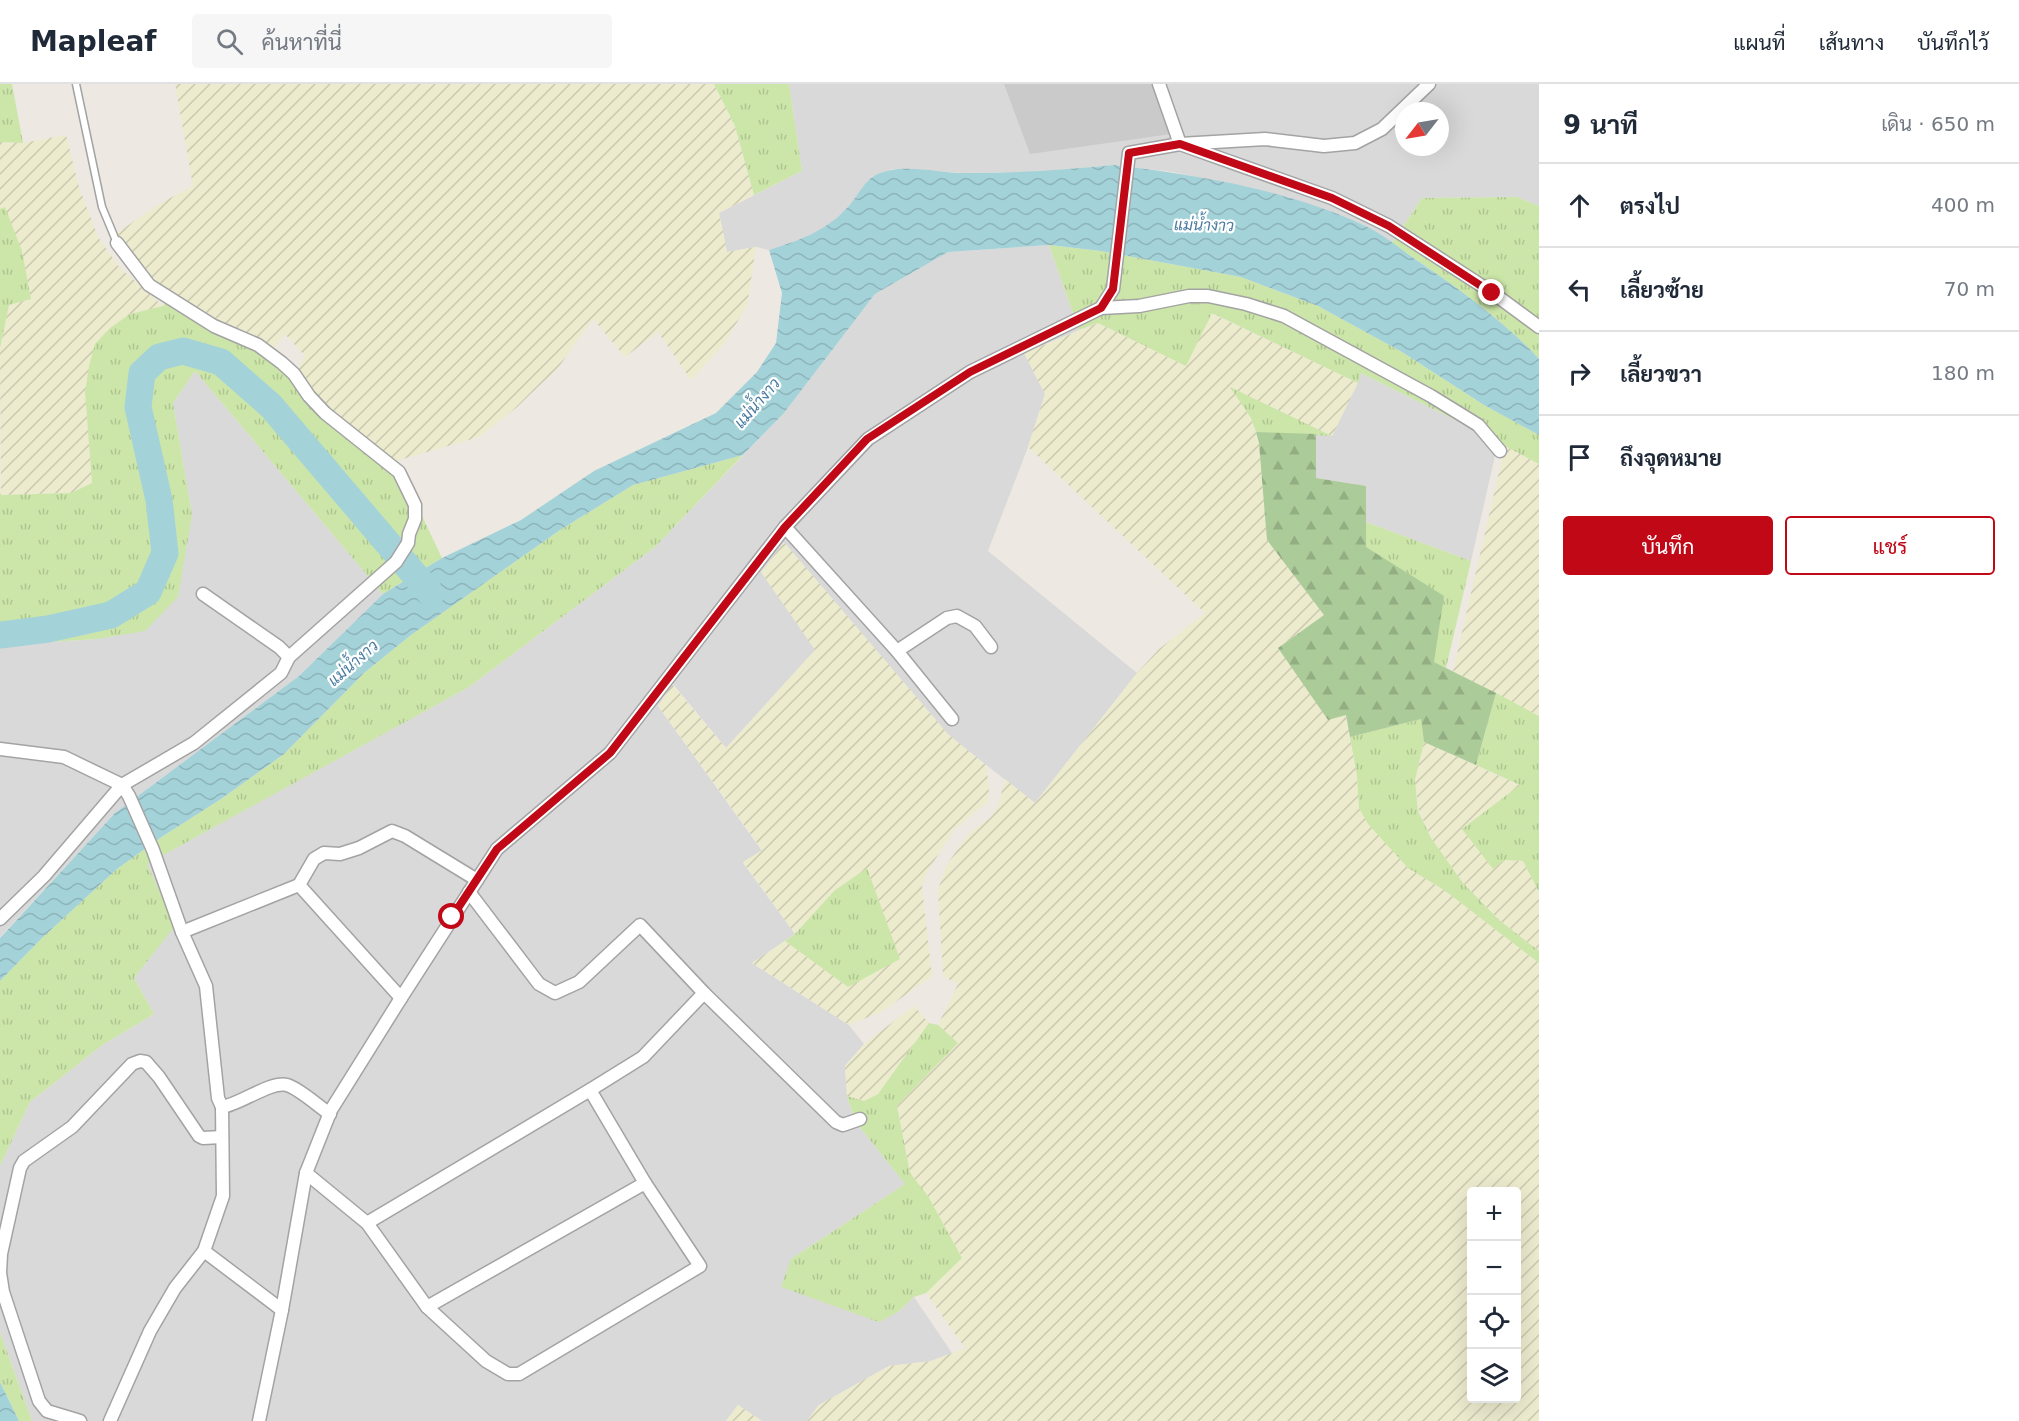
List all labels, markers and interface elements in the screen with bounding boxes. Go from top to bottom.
search box [192,14,612,68]
text: Mapleaf [30,25,156,58]
icon: search [213,25,246,58]
text: ค้นหาที่นี่ [261,30,342,55]
text: แผนที่ [1733,31,1786,55]
text: เส้นทาง [1819,31,1884,55]
text: บันทึกไว้ [1917,31,1989,55]
north arrow [1395,102,1449,156]
text: 9 นาที [1563,110,1638,140]
text: เดิน · 650 m [1881,112,1995,136]
icon: ahead [1563,189,1596,222]
text: 400 m [1931,193,1995,217]
text: ตรงไป [1620,194,1680,219]
water label: แม่น้ำงาว [1174,210,1234,235]
icon: left [1563,273,1596,306]
text: 70 m [1944,277,1995,301]
text: เลี้ยวซ้าย [1620,278,1704,303]
route end [1478,279,1504,305]
icon: right [1563,357,1596,390]
text: 180 m [1931,361,1995,385]
text: เลี้ยวขวา [1620,362,1702,387]
water label: แม่น้ำงาว [726,371,784,432]
icon: arrive [1563,441,1596,474]
text: ถึงจุดหมาย [1620,446,1722,471]
button: บันทึก [1563,516,1773,575]
button: แชร์ [1785,516,1995,575]
water label: แม่น้ำงาว [321,632,382,690]
route start [438,903,464,929]
map controls [1467,1187,1521,1403]
button: + [1467,1187,1521,1241]
button: − [1467,1241,1521,1295]
button: locate [1467,1295,1521,1349]
button: layers [1467,1349,1521,1403]

